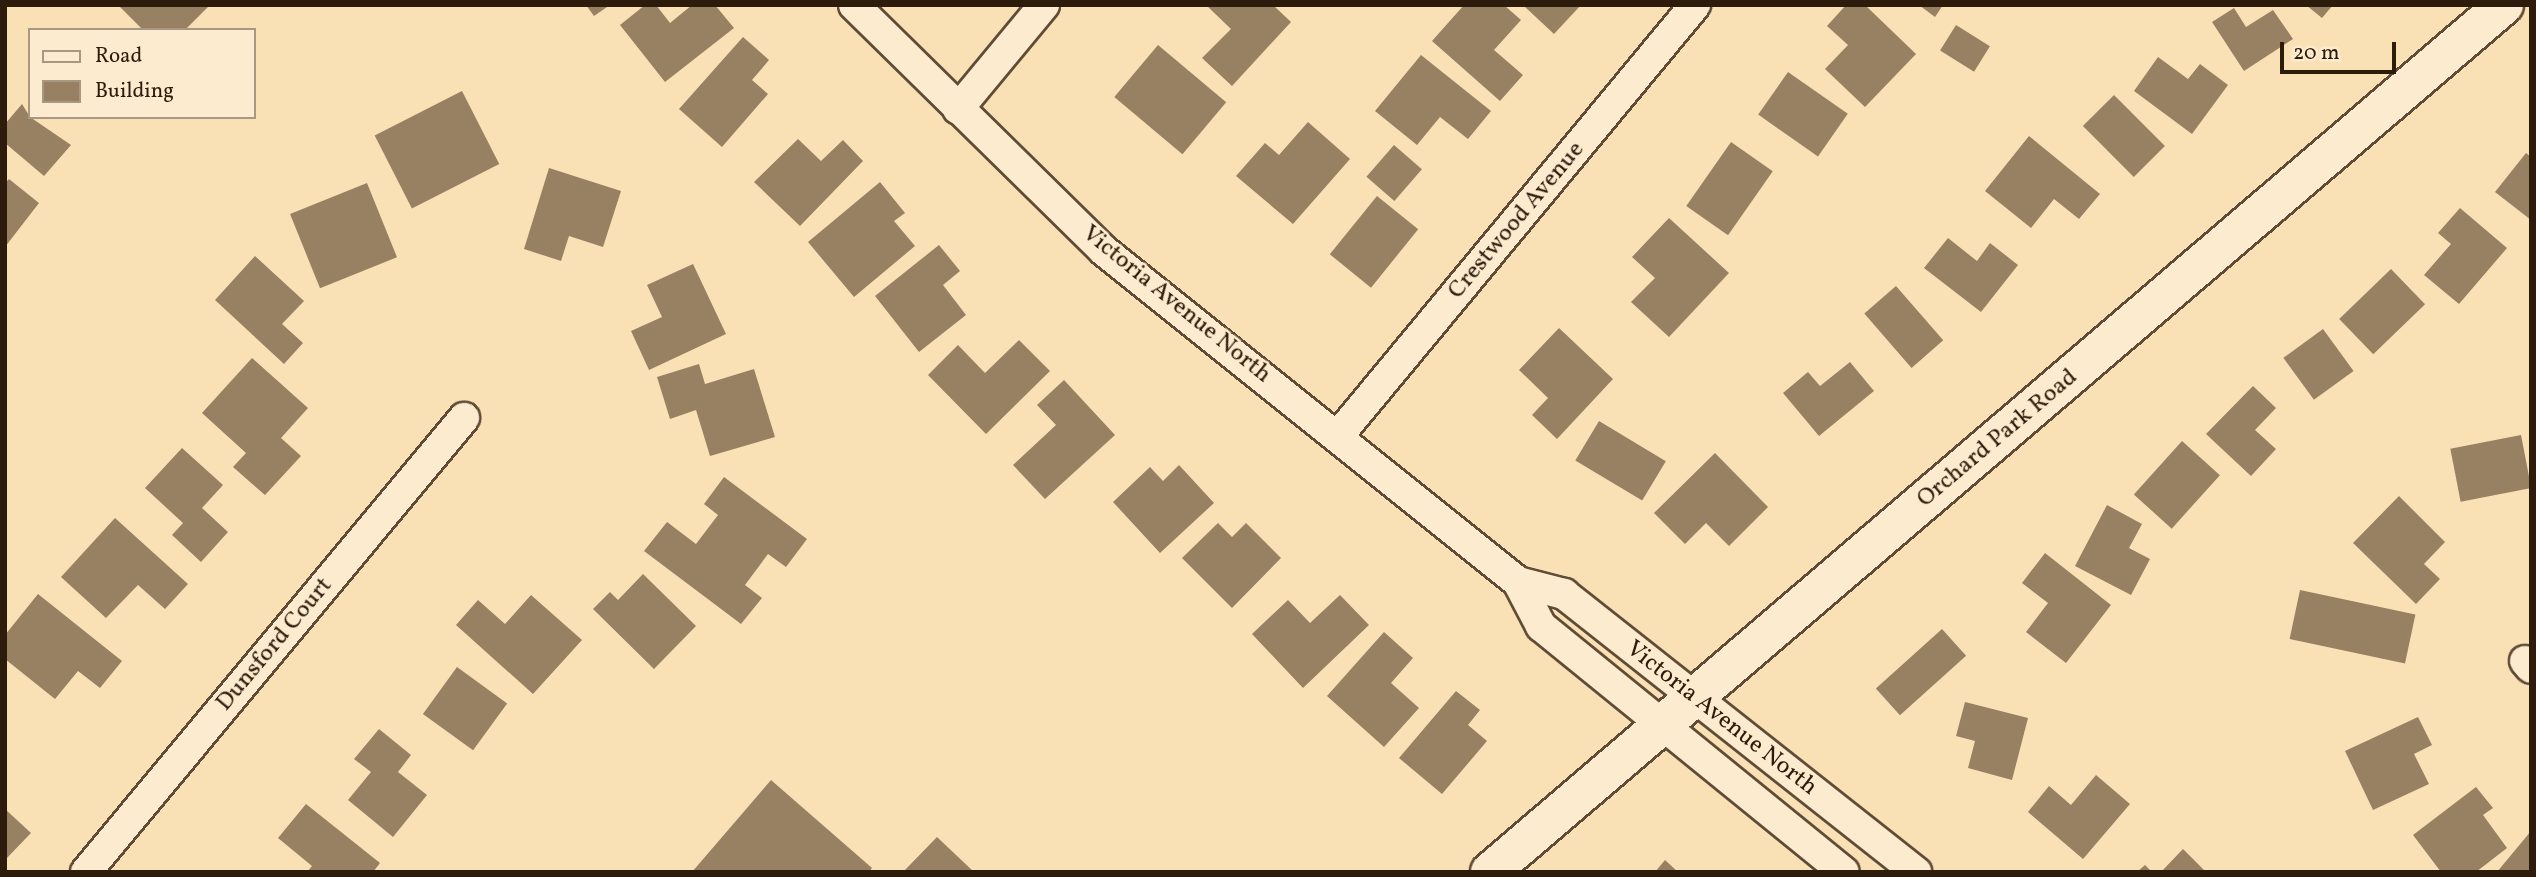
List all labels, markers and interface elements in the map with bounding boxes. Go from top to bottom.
legend [28,28,256,119]
scale bar [2284,28,2400,72]
text: 20 m [2293,39,2339,68]
text: Road [95,42,142,71]
text: Building [95,77,174,106]
street label: Crestwood Avenue [1443,136,1591,306]
street label: Victoria Avenue North [1076,220,1276,390]
street label: Orchard Park Road [1912,364,2084,514]
street label: Dunsford Court [211,572,339,718]
street label: Victoria Avenue North [1620,635,1822,803]

